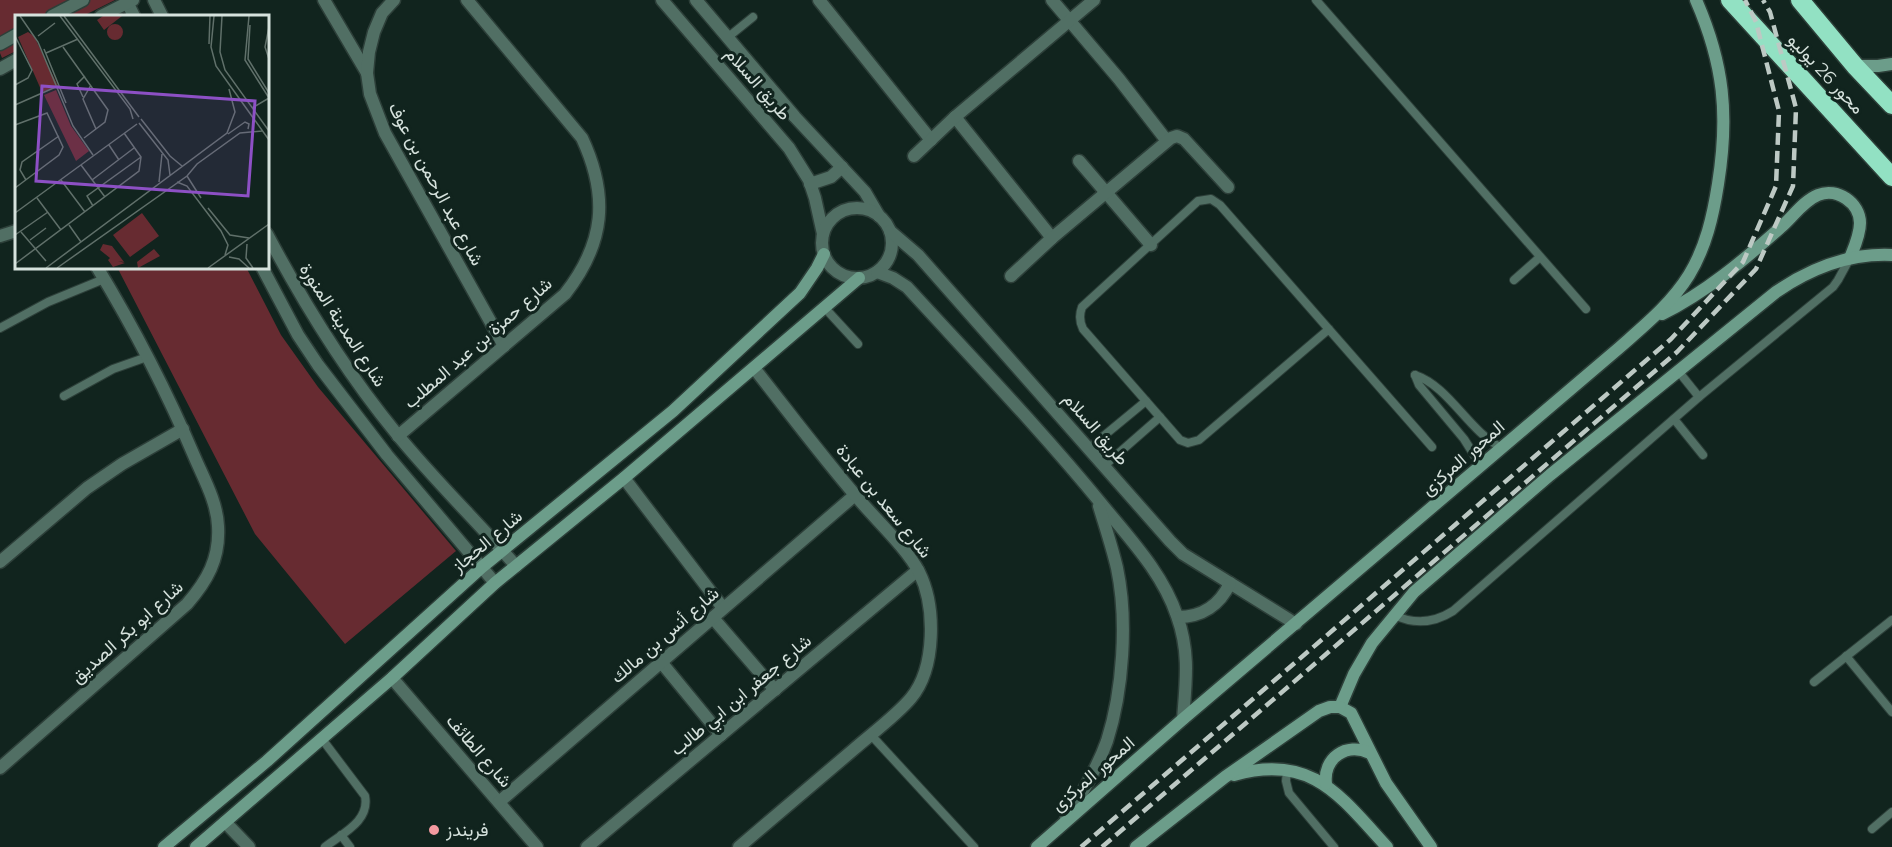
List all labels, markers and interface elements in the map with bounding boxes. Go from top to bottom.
inset map [15,15,268,268]
street label: محور 26 يوليو [1783,29,1869,119]
street label: طريق السلام [720,43,795,125]
street label: شارع عبد الرحمن بن عوف [383,99,488,270]
street label: شارع المدينة المنورة [294,259,391,391]
street label: شارع حمزة بن عبد المطلب [399,273,557,414]
street label: طريق السلام [1058,388,1133,470]
street label: المحور المركزى [1417,416,1509,500]
street label: شارع سعد بن عبادة [831,440,937,563]
street label: شارع الحجاز [446,505,528,578]
street label: شارع ابو بكر الصديق [66,576,188,689]
street label: شارع أنس بن مالك [606,582,724,689]
street label: شارع جعفر ابن ابي طالب [666,630,818,763]
street label: شارع الطائف [441,710,517,793]
street label: المحور المركزى [1047,732,1139,816]
place label: فريندز [445,819,489,841]
marker: فريندز [427,823,441,837]

